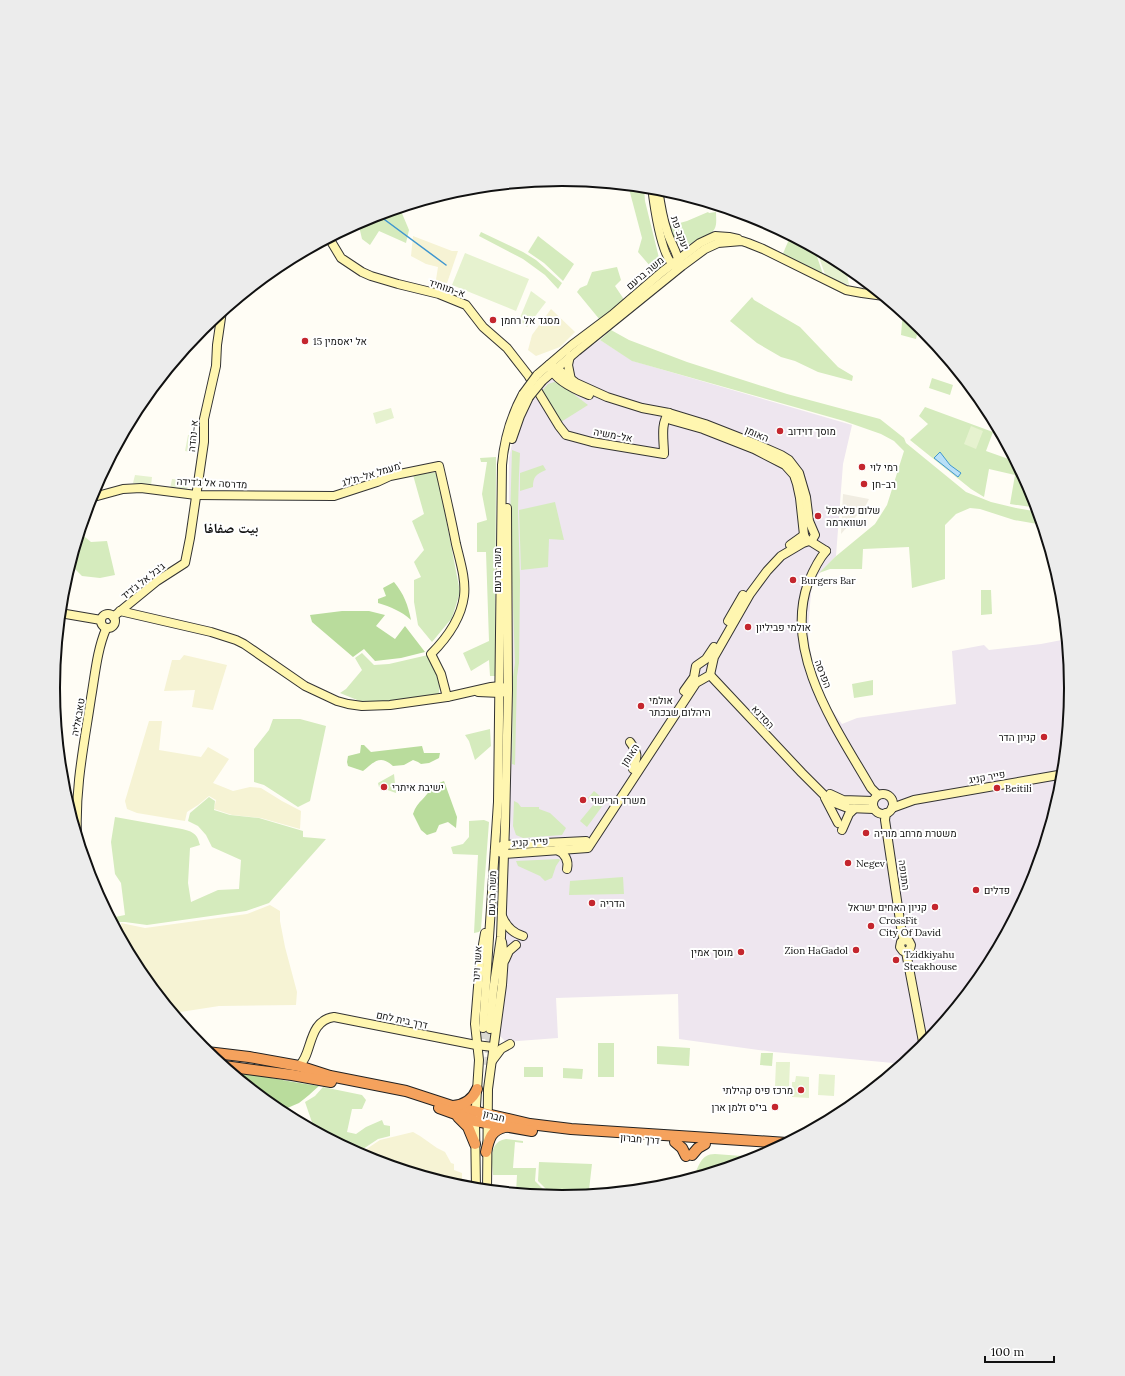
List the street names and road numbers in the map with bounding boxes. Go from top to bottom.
street label: יעקב פת [668,214,692,252]
street label: משה ברעם [624,254,666,292]
street label: א-תווחיד [427,276,467,300]
street label: א-נהדה [185,420,201,452]
street label: האומן [743,423,771,445]
street label: אל-משיה [592,425,634,445]
street label: מעמל אל-ת'לג' [340,459,404,489]
street label: מדרסה אל ג'דידה [176,475,248,491]
street label: משה ברעם [491,547,504,593]
street label: ג'בל אל ג'דיד [118,560,168,602]
street label: הפרסה [812,658,834,690]
street label: טאבאליה [68,697,88,737]
street label: הסדנא [749,703,777,732]
street label: האומן [618,741,642,769]
street label: פייר קניג [968,767,1006,787]
street label: פייר קניג [511,834,549,850]
street label: התנופה [895,859,913,891]
street label: משה ברעם [485,870,499,916]
street label: אשר וינר [469,945,485,983]
street label: דרך בית לחם [375,1008,429,1032]
street label: חברון [482,1107,506,1125]
street label: דרך חברון [620,1131,660,1147]

